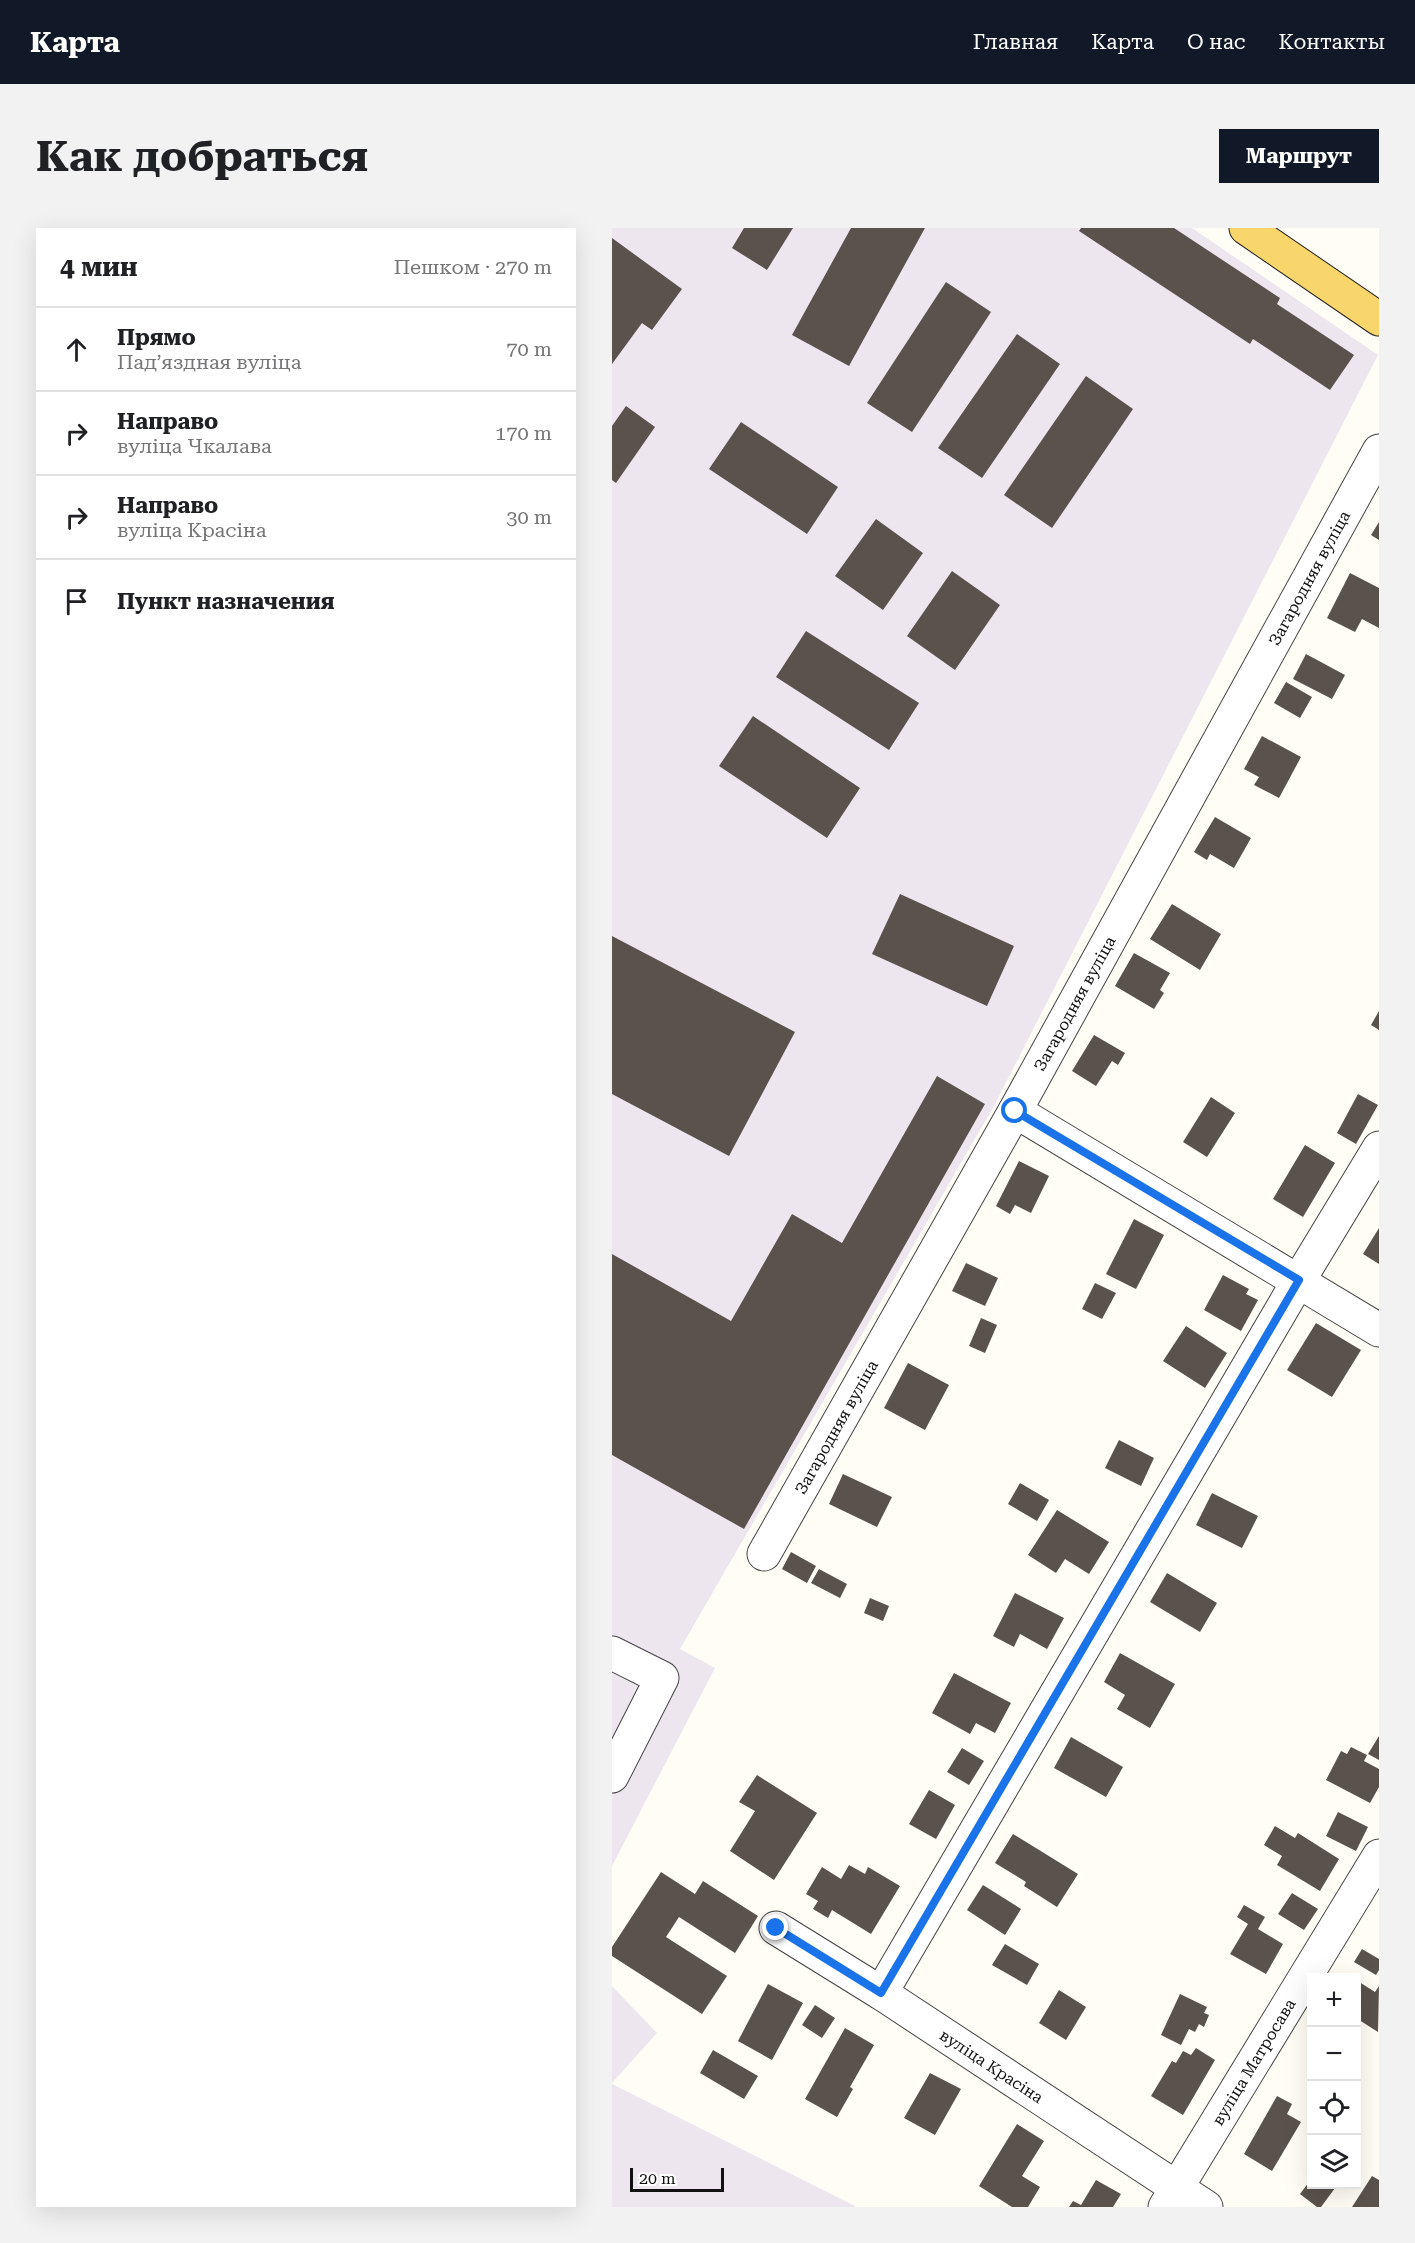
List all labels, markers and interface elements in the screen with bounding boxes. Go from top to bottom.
text: Карта [30,26,120,59]
text: Главная [973,30,1058,54]
text: Карта [1091,30,1154,54]
text: О нас [1187,30,1246,54]
text: Контакты [1279,30,1385,54]
button: Маршрут [1219,129,1379,183]
text: Как добраться [36,132,368,181]
text: 4 мин [60,252,138,282]
text: Пешком · 270 m [394,255,552,279]
text: Прямо [117,325,196,350]
icon: ahead [60,333,93,366]
text: 70 m [506,337,552,361]
text: Падʼяздная вуліца [117,350,301,374]
text: Направо [117,409,218,434]
icon: right [60,417,93,450]
text: 170 m [495,421,552,445]
text: вуліца Чкалава [117,434,272,458]
text: Направо [117,493,218,518]
icon: right [60,501,93,534]
text: 30 m [506,505,552,529]
street label: Загародняя вуліца [1265,507,1354,649]
text: вуліца Красіна [117,518,267,542]
icon: arrive [60,585,93,618]
text: Пункт назначения [117,589,335,614]
street label: Загародняя вуліца [1030,933,1120,1074]
route start [1001,1097,1027,1123]
street label: Загародняя вуліца [791,1356,882,1498]
route end [762,1914,788,1940]
map controls [1307,1973,1361,2189]
button: + [1307,1973,1361,2027]
street label: вуліца Матросава [1208,1995,1300,2129]
street label: вуліца Красіна [936,2025,1047,2107]
button: − [1307,2027,1361,2081]
button: locate [1307,2081,1361,2135]
button: layers [1307,2135,1361,2189]
scale bar [630,2165,724,2192]
text: 20 m [639,2169,676,2188]

